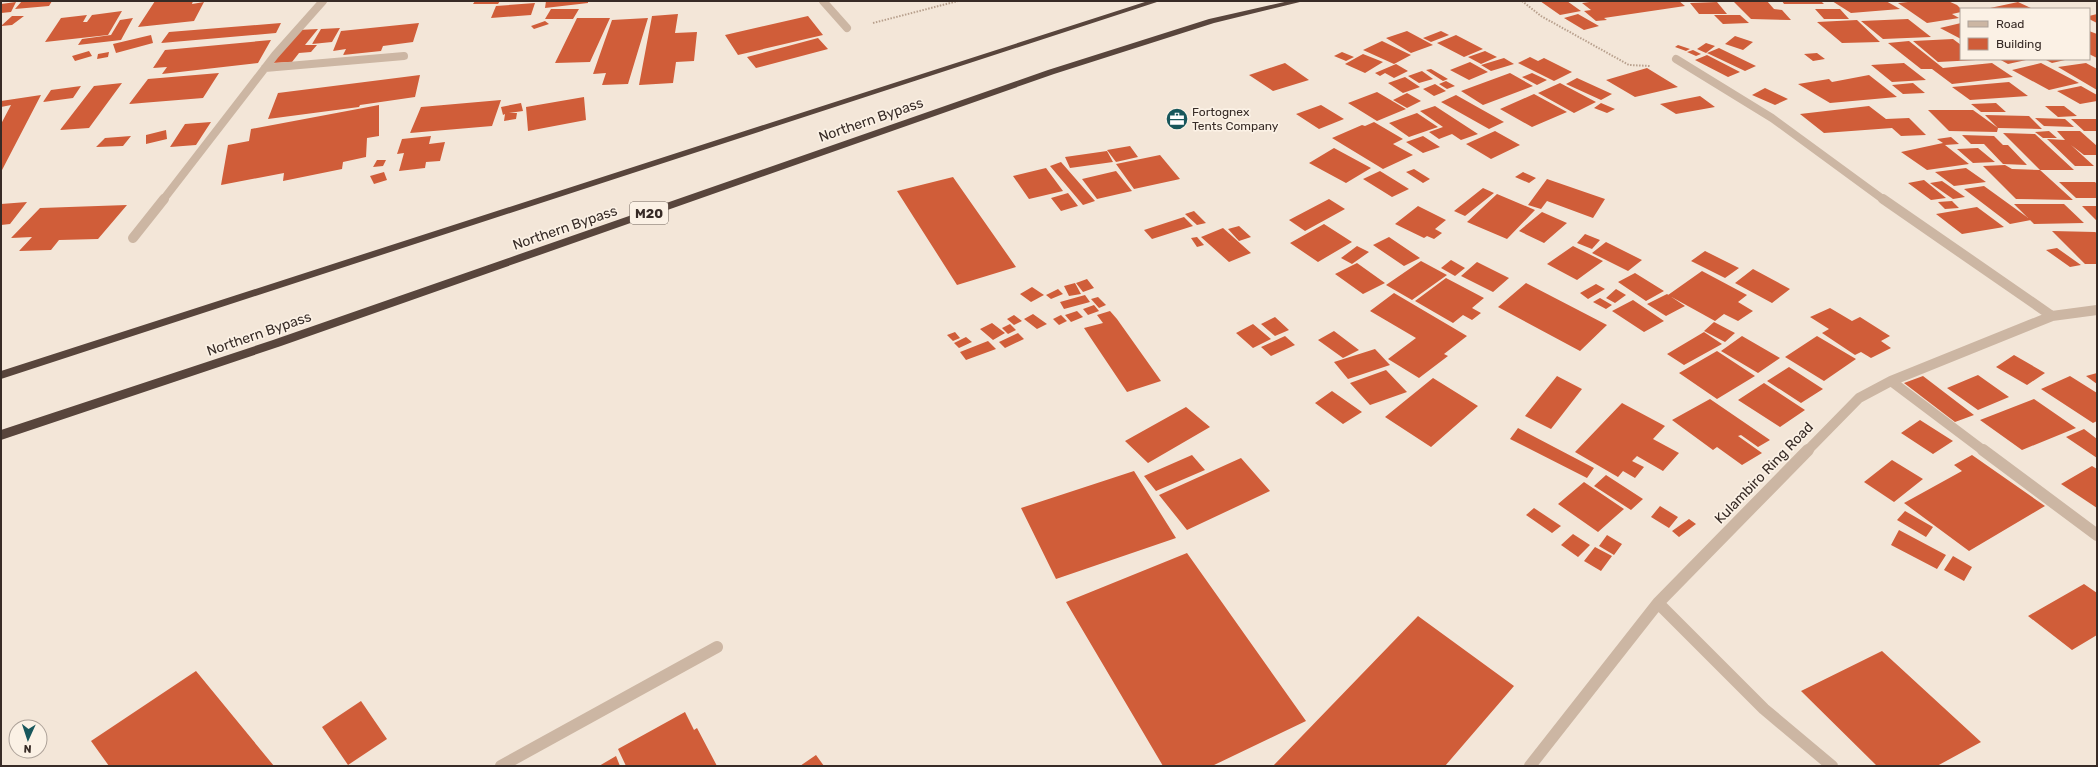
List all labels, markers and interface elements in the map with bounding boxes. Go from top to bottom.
legend [1960,8,2090,60]
text: Road [1996,17,2024,31]
text: Building [1996,37,2042,51]
street label: Northern Bypass [816,94,926,146]
place label: Fortognex Tents Company [1192,105,1279,133]
office icon: Fortognex Tents Company [1164,106,1190,132]
street label: Northern Bypass [510,202,620,254]
road number: M20 [630,202,668,224]
street label: Northern Bypass [204,308,314,360]
street label: Kulambiro Ring Road [1711,419,1817,527]
north arrow [8,719,48,759]
text: N [23,742,32,755]

